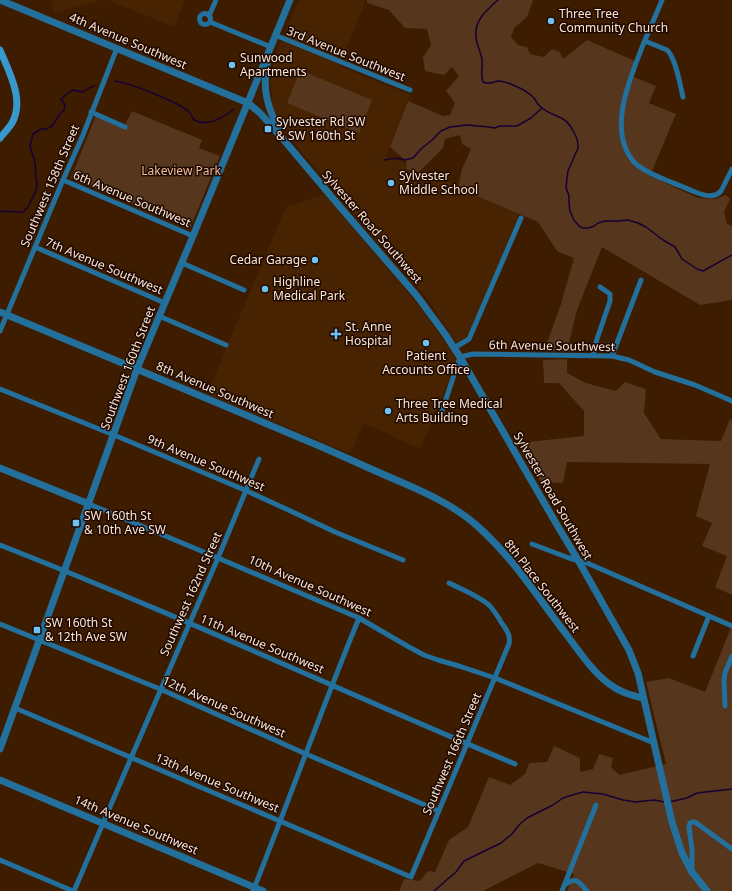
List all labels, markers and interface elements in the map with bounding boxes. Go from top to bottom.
place label: Three Tree Community Church [559,5,668,36]
street label: 4th Avenue Southwest [67,8,190,73]
marker: Three Tree Community Church [546,16,556,26]
street label: 3rd Avenue Southwest [284,22,409,85]
place label: Sunwood Apartments [240,49,307,80]
marker: Sunwood Apartments [227,60,237,70]
place label: Sylvester Rd SW & SW 160th St [276,113,365,144]
street label: Southwest 158th Street [16,121,83,250]
marker: Sylvester Rd SW & SW 160th St [263,124,273,134]
park label: Lakeview Park [141,162,221,179]
street label: 6th Avenue Southwest [71,166,194,231]
street label: Sylvester Road Southwest [318,166,427,287]
place label: Sylvester Middle School [399,167,478,198]
marker: Sylvester Middle School [386,178,396,188]
street label: 7th Avenue Southwest [43,233,166,298]
place label: Cedar Garage [229,251,307,268]
marker: Cedar Garage [310,255,320,265]
place label: Highline Medical Park [273,273,346,304]
marker: Highline Medical Park [260,284,270,294]
street label: Southwest 160th Street [96,303,159,432]
place label: St. Anne Hospital [345,318,392,349]
marker: St. Anne Hospital [330,328,342,340]
street label: 6th Avenue Southwest [489,336,616,355]
marker: Patient Accounts Office [421,338,431,348]
place label: Patient Accounts Office [382,347,470,378]
street label: 8th Avenue Southwest [154,357,277,422]
place label: Three Tree Medical Arts Building [396,395,503,426]
marker: Three Tree Medical Arts Building [383,406,393,416]
street label: Sylvester Road Southwest [510,429,597,563]
street label: 9th Avenue Southwest [145,430,268,495]
place label: SW 160th St & 10th Ave SW [84,507,166,538]
marker: SW 160th St & 10th Ave SW [71,518,81,528]
street label: Southwest 162nd Street [155,528,226,659]
street label: 8th Place Southwest [501,536,585,636]
street label: 10th Avenue Southwest [246,551,375,621]
street label: 11th Avenue Southwest [198,610,327,678]
place label: SW 160th St & 12th Ave SW [45,614,127,645]
marker: SW 160th St & 12th Ave SW [32,625,42,635]
street label: 12th Avenue Southwest [160,672,289,742]
street label: Southwest 166th Street [418,689,485,818]
street label: 13th Avenue Southwest [153,749,282,817]
street label: 14th Avenue Southwest [72,791,201,859]

